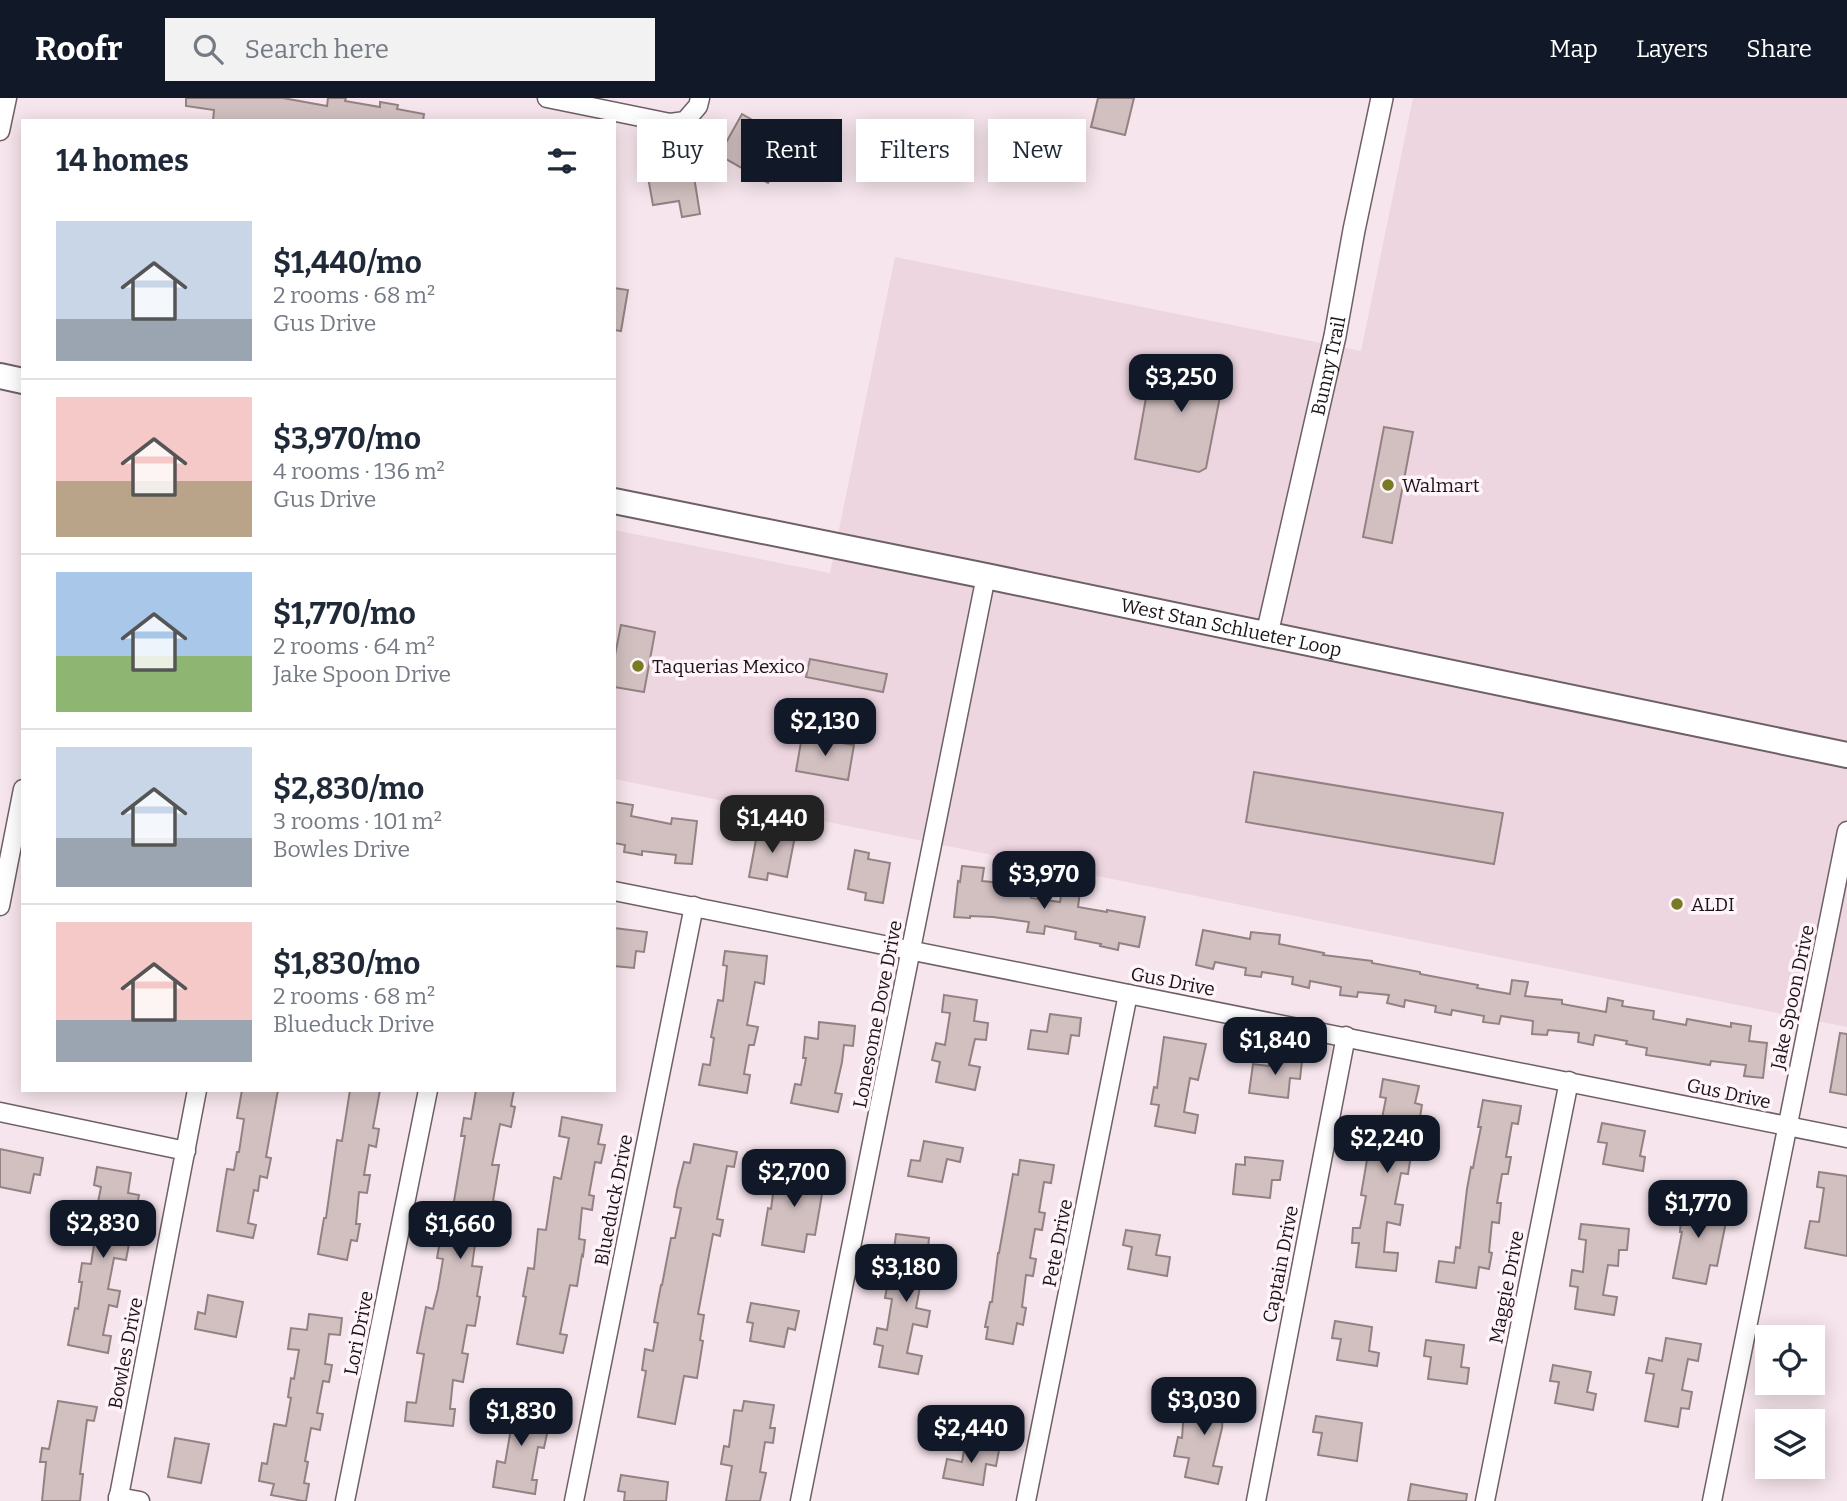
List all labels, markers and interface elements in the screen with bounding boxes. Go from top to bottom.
search box [165,18,655,81]
text: Roofr [35,29,123,69]
icon: search [189,30,227,68]
text: Search here [245,34,389,65]
text: Map [1550,35,1598,63]
text: Layers [1636,35,1708,63]
text: Share [1746,35,1812,63]
chip: Buy [637,119,727,182]
chip: Rent [741,119,842,182]
chip: Filters [856,119,974,182]
chip: New [988,119,1086,182]
icon: filters [543,142,581,180]
text: 14 homes [56,143,189,179]
text: $1,440/mo [273,245,422,281]
icon: home [112,249,196,333]
text: 2 rooms · 68 m² [273,281,435,309]
text: Gus Drive [273,309,376,337]
street label: Bunny Trail [1306,314,1350,418]
pin: $3,250 [1124,354,1238,414]
text: $3,250 [1145,363,1217,391]
text: $3,970/mo [273,421,421,457]
icon: home [112,425,196,509]
text: 4 rooms · 136 m² [273,457,445,485]
place label: Walmart [1402,474,1480,497]
marker: Walmart [1380,477,1396,493]
text: Gus Drive [273,485,376,513]
street label: West Stan Schlueter Loop [1119,593,1344,662]
text: $1,770/mo [273,596,416,632]
icon: home [112,600,196,684]
text: 2 rooms · 64 m² [273,632,435,660]
place label: Taquerias Mexico [652,655,805,678]
marker: Taquerias Mexico [630,658,646,674]
text: Jake Spoon Drive [273,660,451,688]
pin: $2,130 [768,698,882,758]
text: $2,130 [790,707,860,735]
text: $2,830/mo [273,771,424,807]
icon: home [112,775,196,859]
pin: $1,440 [715,796,829,855]
text: $1,440 [736,804,808,832]
text: 3 rooms · 101 m² [273,807,442,835]
text: Bowles Drive [273,835,410,863]
pin: $3,970 [987,852,1101,911]
text: $3,970 [1008,860,1080,888]
place label: ALDI [1691,893,1735,916]
marker: ALDI [1669,896,1685,912]
street label: Lonesome Dove Drive [848,918,907,1110]
street label: Jake Spoon Drive [1766,923,1819,1072]
text: $1,830/mo [273,946,420,982]
icon: home [112,950,196,1034]
street label: Gus Drive [1129,962,1217,1001]
text: 2 rooms · 68 m² [273,982,435,1010]
text: Blueduck Drive [273,1010,435,1038]
pin: $1,840 [1218,1018,1332,1077]
text: $1,840 [1239,1026,1311,1054]
street label: Gus Drive [1685,1073,1773,1114]
pin: $2,240 [1330,1116,1444,1175]
text: $2,240 [1350,1124,1424,1152]
street label: Blueduck Drive [589,1132,638,1268]
pin: $2,700 [737,1150,851,1209]
text: $2,700 [758,1158,830,1186]
pin: $1,770 [1641,1180,1755,1240]
text: $1,770 [1664,1189,1732,1217]
street label: Pete Drive [1038,1197,1077,1289]
pin: $2,830 [46,1200,160,1260]
pin: $1,660 [403,1202,517,1261]
street label: Captain Drive [1258,1204,1303,1325]
text: $2,830 [66,1209,140,1237]
text: $1,660 [425,1210,495,1238]
street label: Maggie Drive [1484,1229,1529,1346]
pin: $3,180 [849,1244,963,1304]
text: $3,180 [871,1253,941,1281]
street label: Lori Drive [339,1289,378,1377]
street label: Bowles Drive [103,1295,148,1411]
map controls [1755,1325,1825,1479]
button: locate [1755,1325,1825,1395]
pin: $3,030 [1147,1378,1261,1437]
text: $3,030 [1167,1386,1241,1414]
pin: $1,830 [464,1388,578,1448]
text: $1,830 [486,1397,556,1425]
pin: $2,440 [914,1406,1028,1465]
button: layers [1755,1409,1825,1479]
text: $2,440 [934,1414,1008,1442]

